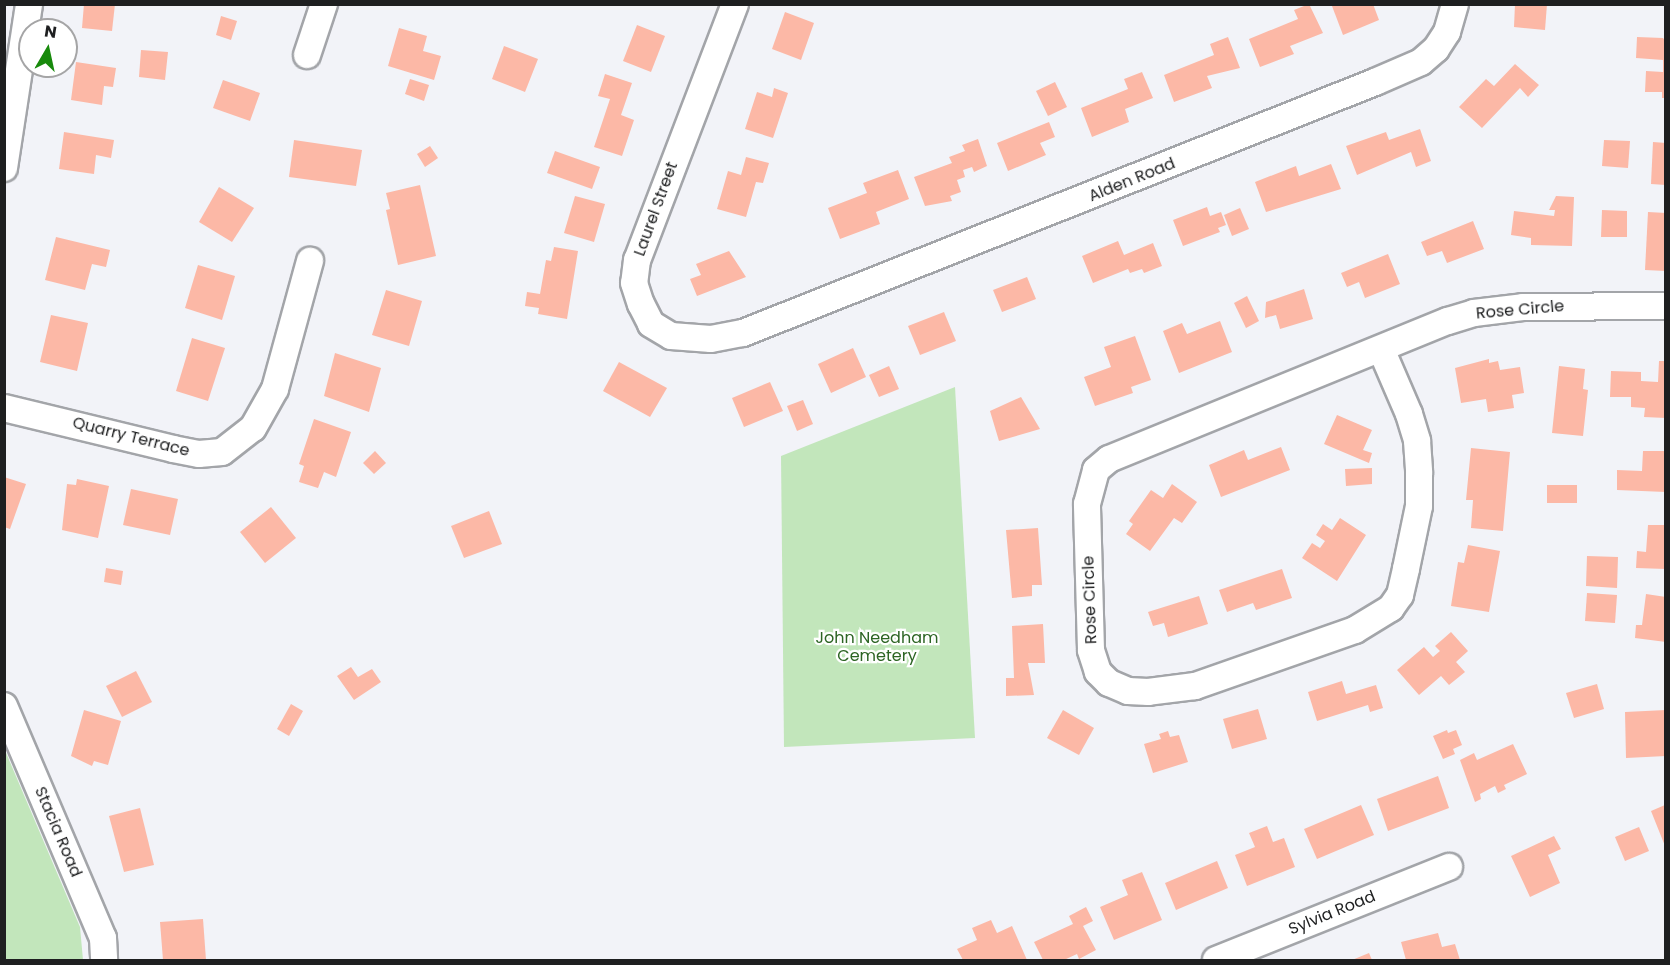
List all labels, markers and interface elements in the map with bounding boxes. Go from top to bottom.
north arrow [18,18,78,78]
text: N [43,19,58,44]
street label: Alden Road [1086,154,1178,206]
street label: Laurel Street [630,159,682,259]
street label: Rose Circle [1475,297,1565,323]
street label: Quarry Terrace [71,413,191,461]
street label: Rose Circle [1079,556,1101,644]
park label: John Needham Cemetery [816,628,938,666]
street label: Stacia Road [30,784,86,880]
street label: Sylvia Road [1286,887,1378,939]

